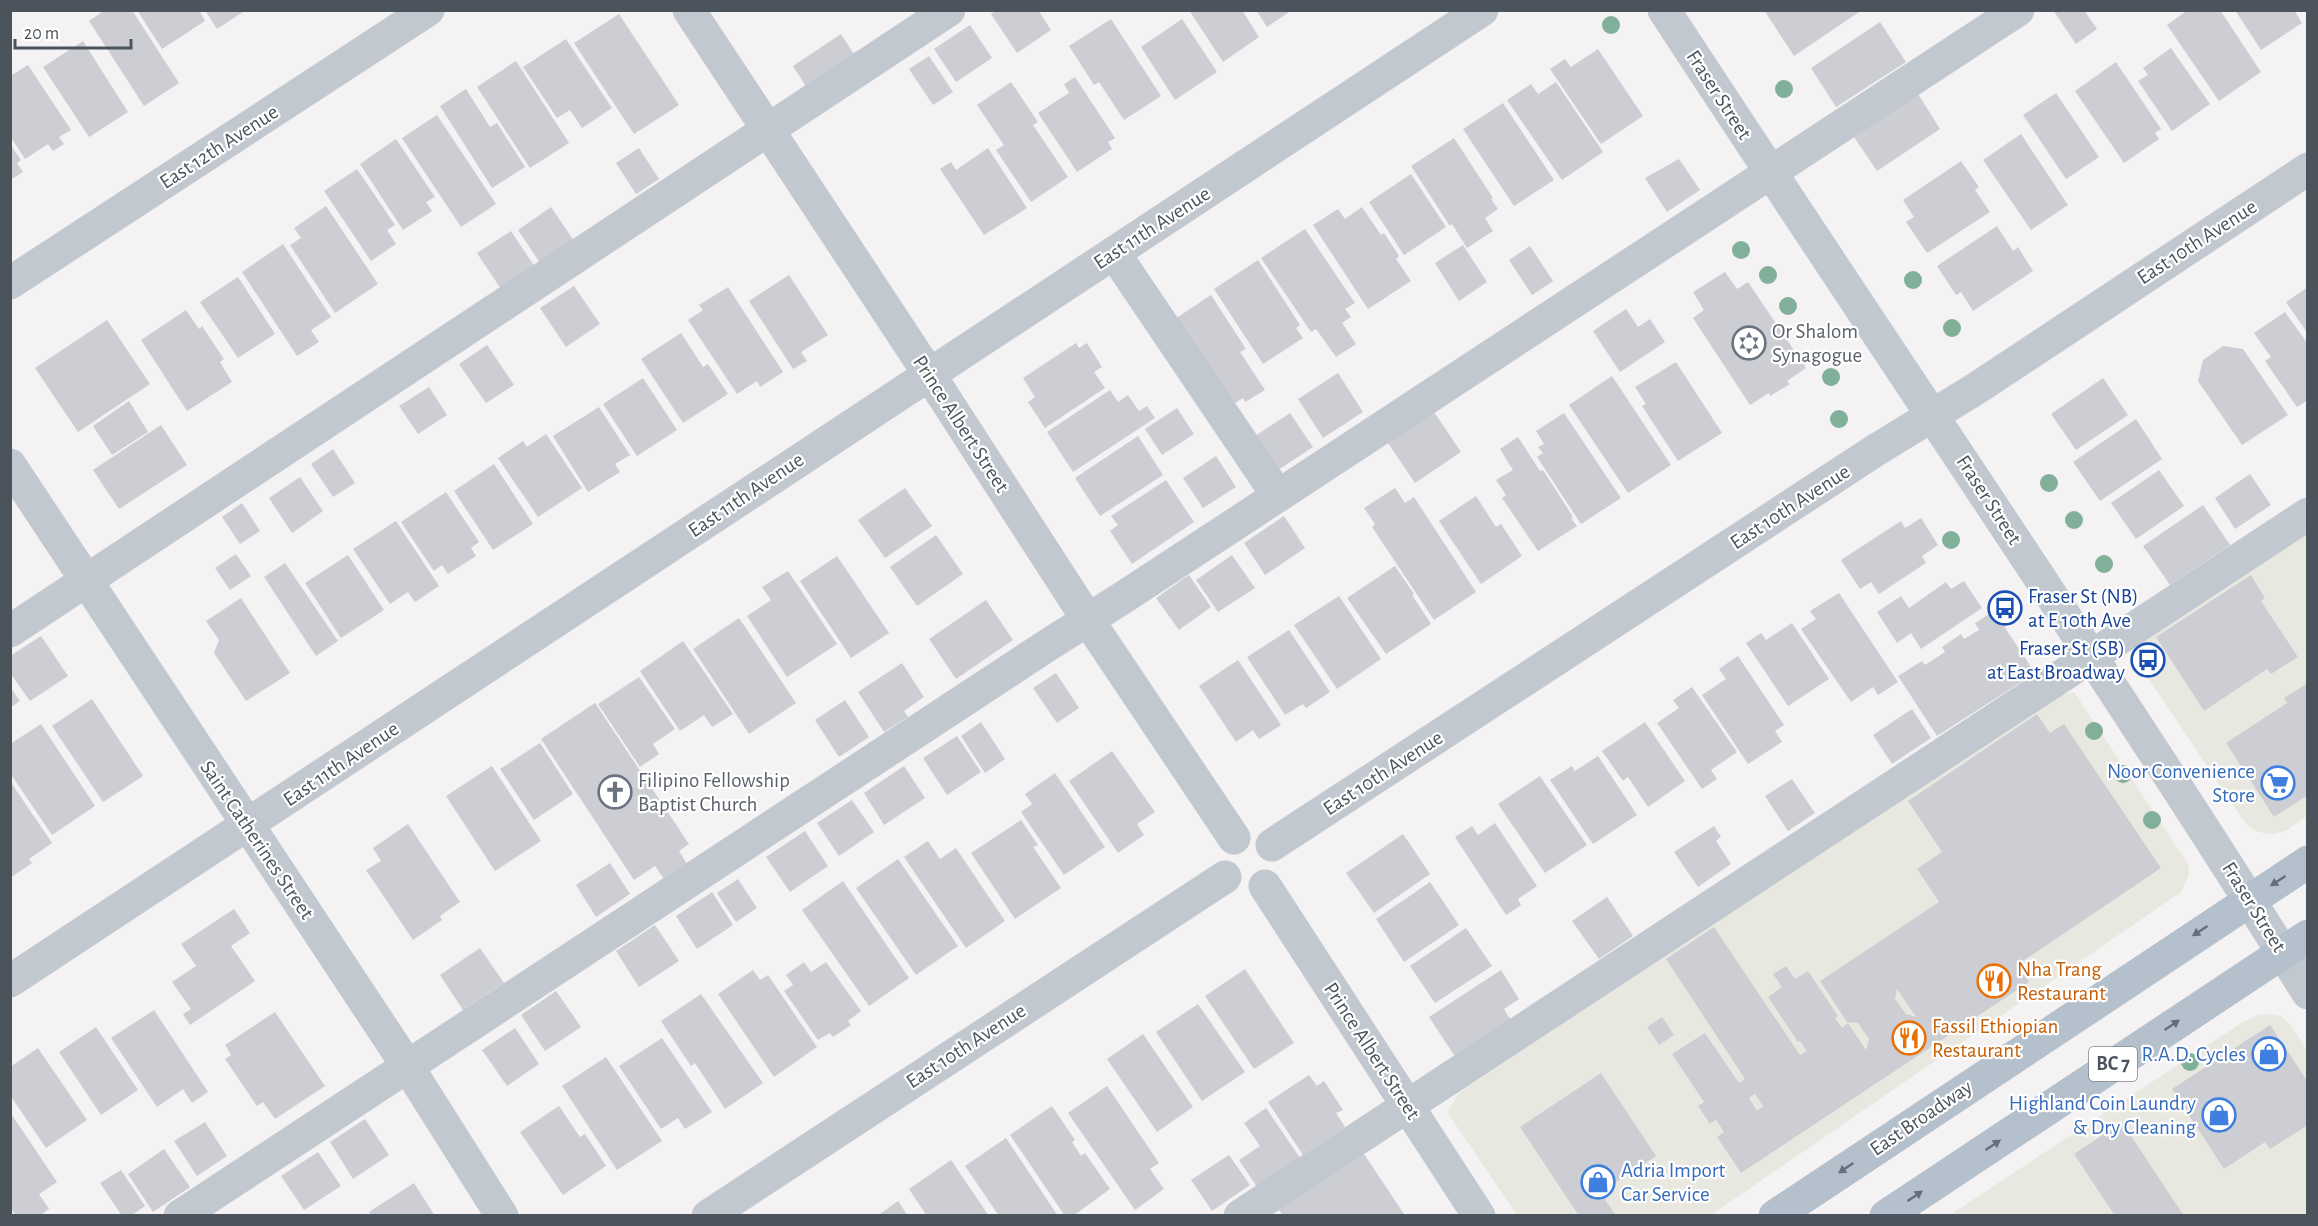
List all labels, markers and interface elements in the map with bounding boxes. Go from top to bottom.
scale bar [15,12,130,50]
text: 20 m [24,25,59,43]
street label: Fraser Street [1682,47,1756,144]
street label: East 12th Avenue [156,101,282,193]
street label: East 11th Avenue [1090,183,1214,273]
street label: East 10th Avenue [2133,196,2261,288]
place label: Or Shalom Synagogue [1772,321,1862,366]
synagogue icon: Or Shalom Synagogue [1731,325,1767,361]
street label: Prince Albert Street [909,352,1013,497]
street label: East 11th Avenue [685,449,807,541]
street label: Fraser Street [1952,452,2026,549]
street label: East 10th Avenue [1726,461,1854,553]
place label: Fraser St (NB) at E 10th Ave [2028,586,2138,631]
bus stop icon: Fraser St (NB) at E 10th Ave [1987,590,2023,626]
place label: Fraser St (SB) at East Broadway [1987,638,2125,683]
bus stop icon: Fraser St (SB) at East Broadway [2130,642,2166,678]
street label: East 11th Avenue [280,718,402,810]
street label: East 10th Avenue [1319,727,1447,819]
street label: Saint Catherines Street [196,757,318,923]
place label: Noor Convenience Store [2107,761,2255,806]
supermarket icon: Noor Convenience Store [2260,765,2296,801]
place label: Filipino Fellowship Baptist Church [638,770,790,815]
church icon: Filipino Fellowship Baptist Church [597,774,633,810]
street label: Fraser Street [2218,858,2290,956]
one-way arrow [2270,875,2287,886]
one-way arrow [2192,926,2208,937]
place label: Nha Trang Restaurant [2017,959,2106,1004]
restaurant icon: Nha Trang Restaurant [1976,963,2012,999]
street label: Prince Albert Street [1320,979,1424,1124]
street label: East 10th Avenue [902,1000,1030,1092]
place label: Fassil Ethiopian Restaurant [1932,1016,2058,1061]
one-way arrow [2164,1019,2180,1031]
restaurant icon: Fassil Ethiopian Restaurant [1891,1020,1927,1056]
shop icon: R.A.D. Cycles [2251,1036,2287,1072]
place label: R.A.D. Cycles [2142,1044,2246,1065]
road number: BC 7 [2089,1047,2137,1081]
street label: East Broadway [1866,1076,1976,1160]
place label: Highland Coin Laundry & Dry Cleaning [2009,1093,2197,1138]
shop icon: Highland Coin Laundry & Dry Cleaning [2201,1097,2237,1133]
one-way arrow [1984,1139,2001,1150]
place label: Adria Import Car Service [1621,1160,1725,1205]
one-way arrow [1838,1162,1854,1174]
shop icon: Adria Import Car Service [1580,1164,1616,1200]
one-way arrow [1907,1191,1923,1202]

